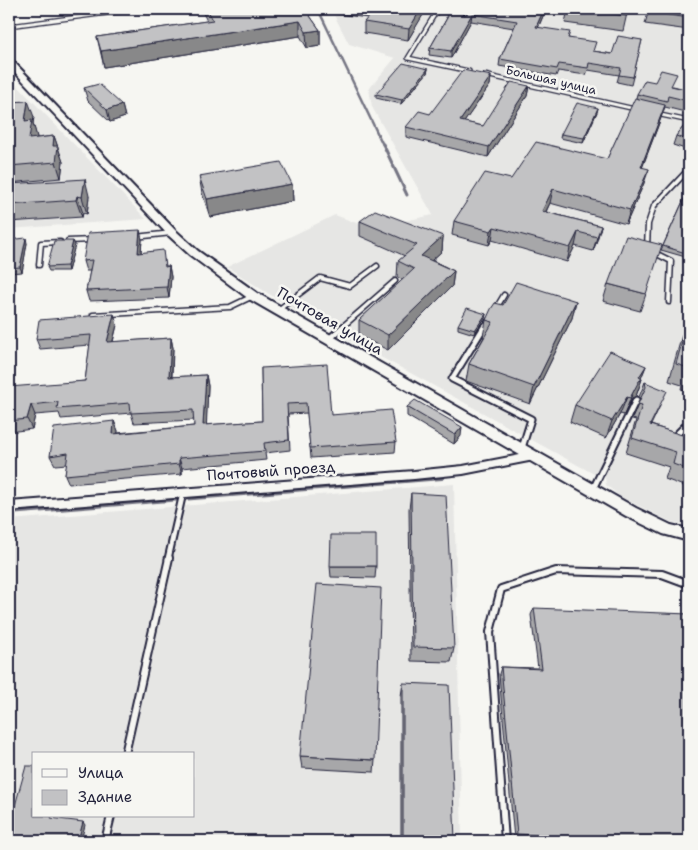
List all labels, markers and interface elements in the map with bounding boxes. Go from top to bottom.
street label: Большая улица [504,62,598,98]
street label: Почтовая улица [273,283,387,360]
street label: Почтовый проезд [206,457,336,485]
legend [32,752,195,818]
text: Улица [78,763,124,783]
text: Здание [78,787,132,807]

